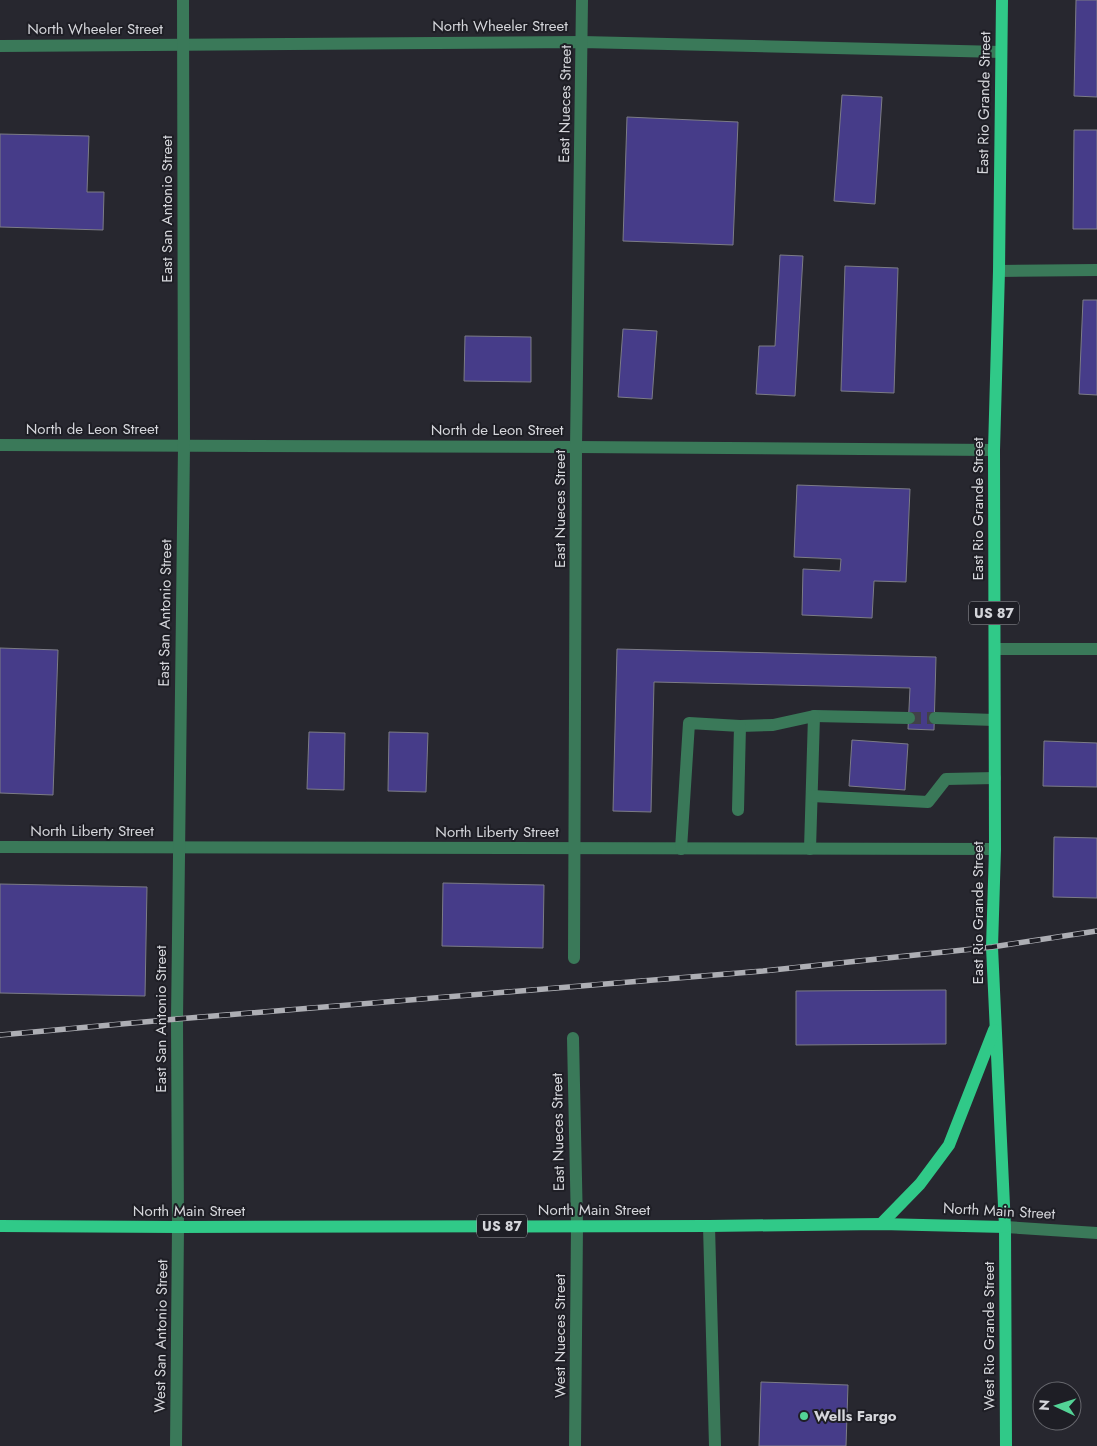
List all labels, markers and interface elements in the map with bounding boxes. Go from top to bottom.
street label: North Wheeler Street [432,15,568,37]
street label: North Wheeler Street [27,18,163,40]
street label: East Rio Grande Street [972,31,996,175]
street label: East Nueces Street [553,44,577,163]
street label: East San Antonio Street [156,135,178,283]
street label: North de Leon Street [26,418,159,440]
street label: North de Leon Street [431,419,564,441]
street label: East Rio Grande Street [967,437,989,581]
street label: East Nueces Street [549,450,571,568]
street label: East San Antonio Street [153,539,177,687]
road number: US 87 [969,602,1019,624]
street label: North Liberty Street [30,820,154,842]
street label: North Liberty Street [435,821,559,843]
street label: East Rio Grande Street [967,841,989,985]
street label: East San Antonio Street [150,945,172,1093]
street label: East Nueces Street [546,1072,570,1191]
street label: North Main Street [942,1197,1056,1225]
street label: North Main Street [538,1199,651,1221]
street label: North Main Street [133,1200,246,1222]
road number: US 87 [477,1214,527,1238]
street label: West San Antonio Street [149,1259,173,1413]
street label: West Rio Grande Street [978,1261,1000,1410]
street label: West Nueces Street [549,1274,571,1398]
north arrow [1032,1381,1082,1431]
text: N [1034,1399,1054,1411]
place label: Wells Fargo [814,1405,897,1427]
marker: Wells Fargo [798,1410,810,1422]

